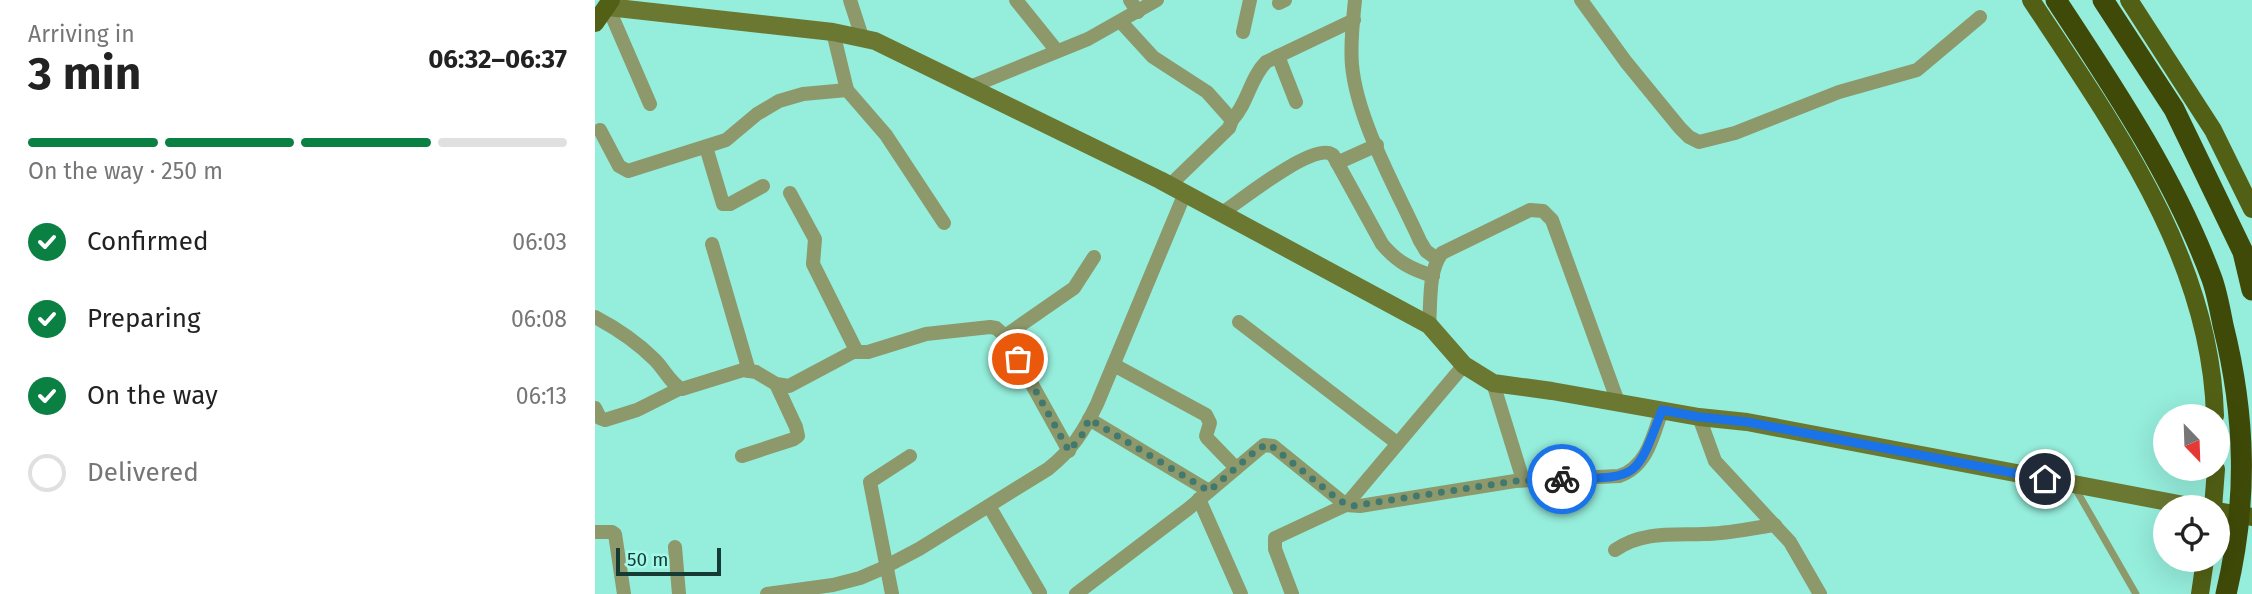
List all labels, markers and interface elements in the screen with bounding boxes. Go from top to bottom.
text: Arriving in [28,20,135,48]
text: 06:32–06:37 [428,44,567,75]
text: 3 min [28,46,141,101]
text: On the way · 250 m [28,157,223,185]
icon: check [28,223,66,261]
text: Confirmed [87,226,208,257]
text: 06:03 [512,228,567,256]
icon: check [28,300,66,338]
text: Preparing [87,303,200,334]
text: 06:08 [511,305,567,333]
pin [988,329,1048,389]
icon: bag [999,340,1037,378]
icon: check [28,377,66,415]
text: On the way [87,380,218,411]
text: 06:13 [516,382,567,410]
north arrow [2153,404,2229,481]
map controls [2153,404,2230,572]
courier [1527,444,1597,514]
pin [2015,449,2075,509]
text: Delivered [87,457,199,488]
icon: bike [1543,460,1581,498]
icon: home [2026,460,2064,498]
button: locate [2153,495,2230,572]
scale bar [616,545,721,577]
text: 50 m [627,548,668,571]

